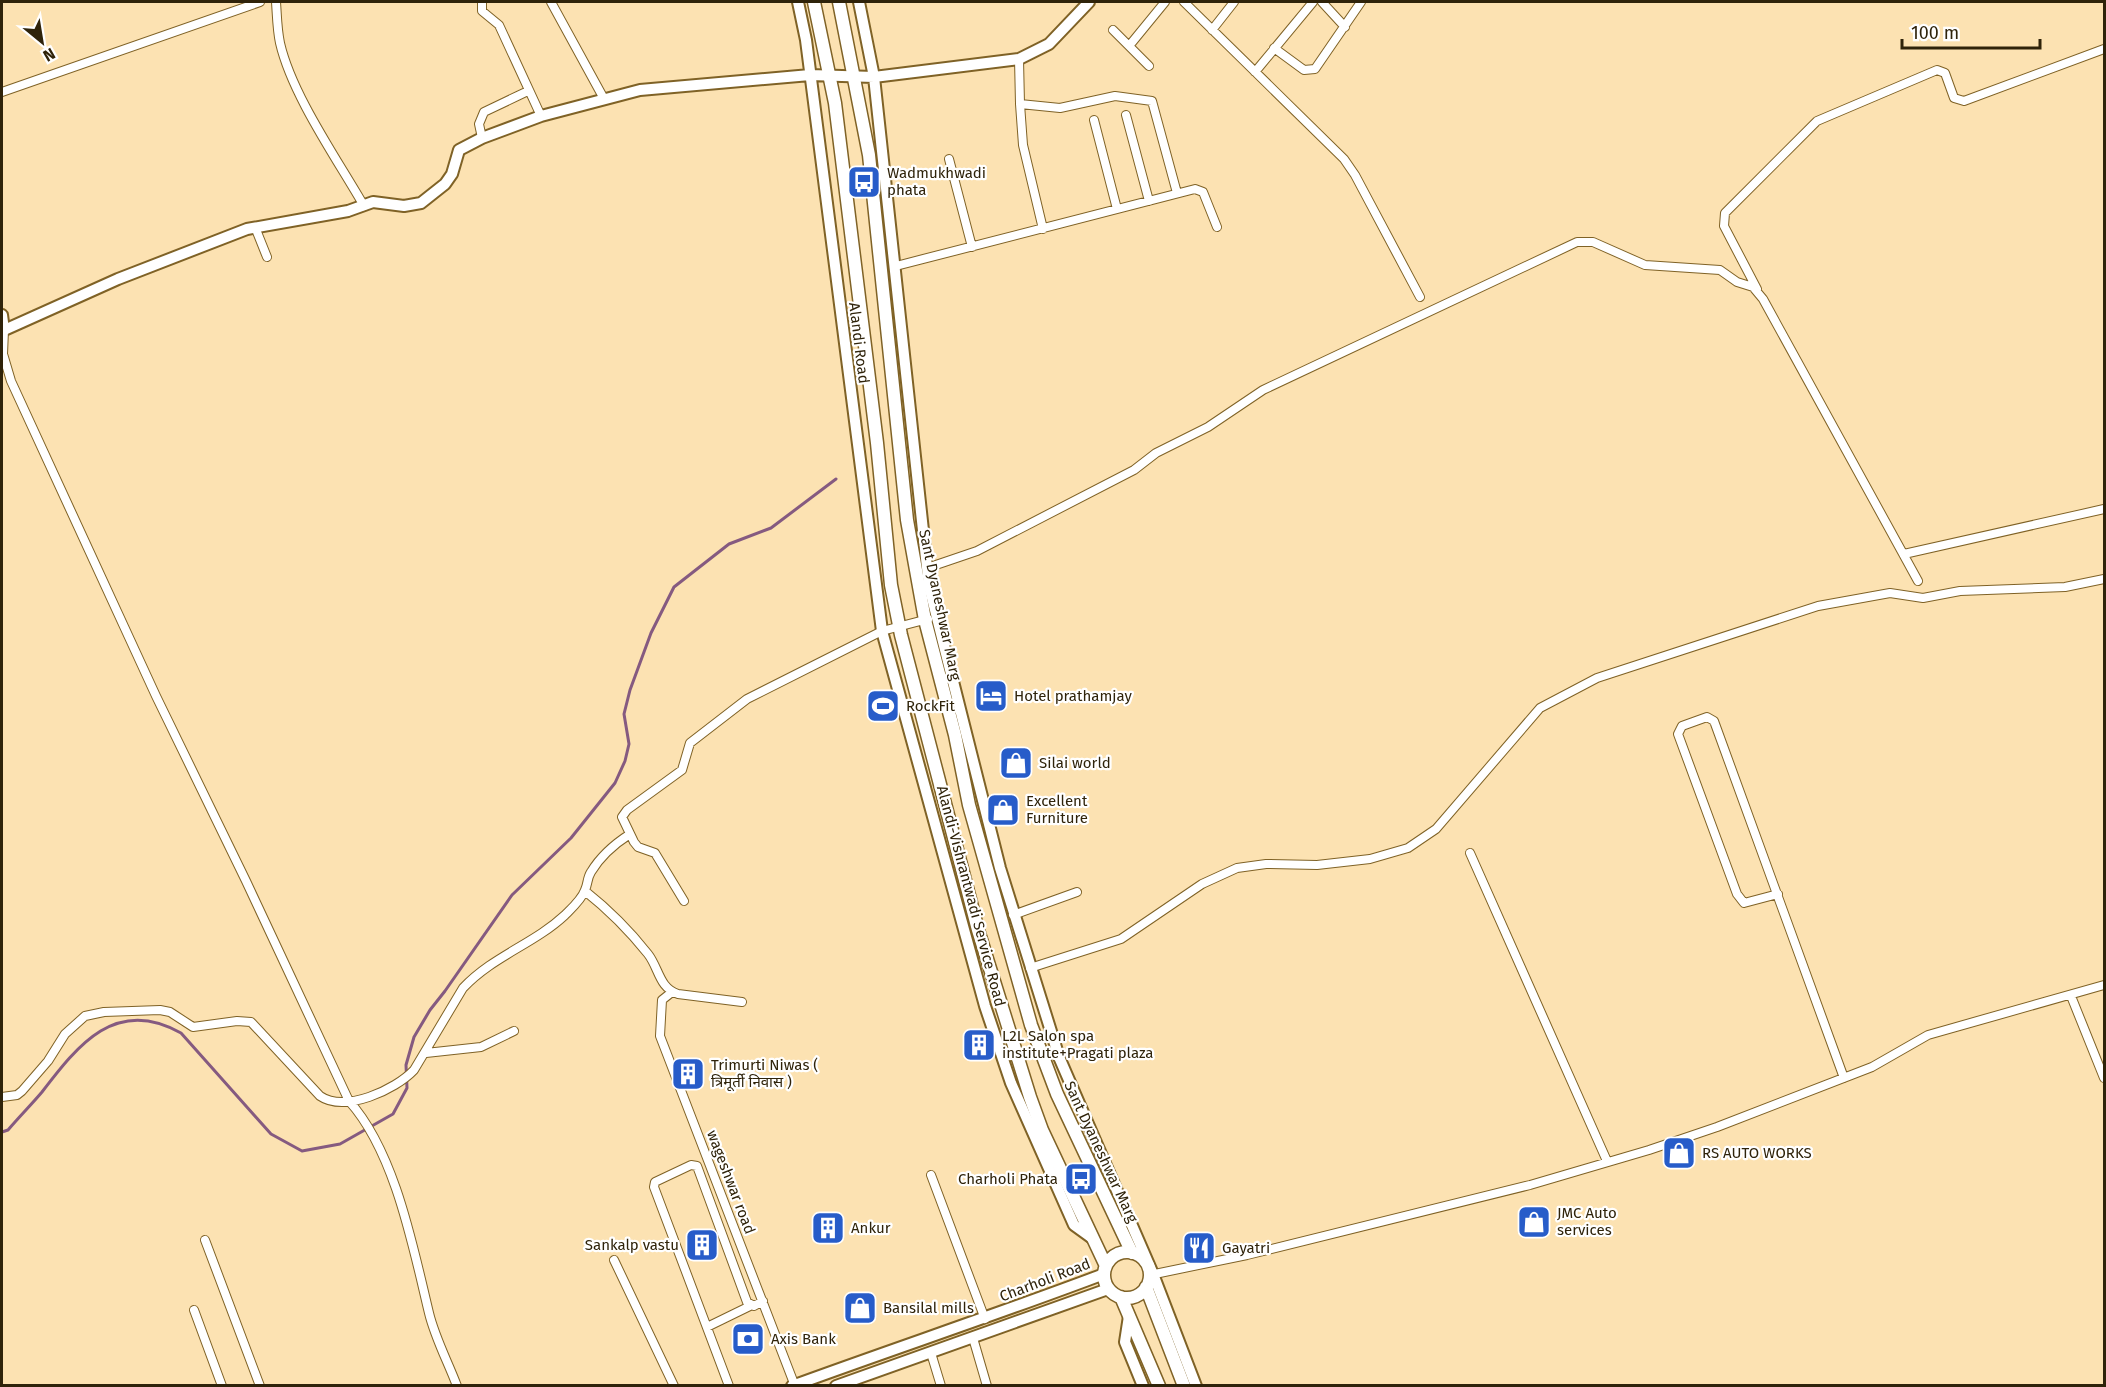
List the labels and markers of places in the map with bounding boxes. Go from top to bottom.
bus stop icon: Wadmukhwadi phata [846,164,882,200]
place label: Wadmukhwadi phata [887,164,986,199]
hotel icon: Hotel prathamjay [973,678,1009,714]
place label: Hotel prathamjay [1014,687,1132,705]
sports icon: RockFit [865,688,901,724]
place label: RockFit [906,697,956,715]
shop icon: Silai world [998,745,1034,781]
place label: Silai world [1039,754,1111,772]
shop icon: Excellent Furniture [985,792,1021,828]
place label: Excellent Furniture [1026,792,1088,827]
building icon: L2L Salon spa institute+Pragati plaza [961,1027,997,1063]
place label: L2L Salon spa institute+Pragati plaza [1002,1027,1154,1062]
building icon: Trimurti Niwas ( त्रिमूर्ती निवास ) [670,1056,706,1092]
place label: Trimurti Niwas ( त्रिमूर्ती निवास ) [711,1056,818,1092]
shop icon: RS AUTO WORKS [1661,1135,1697,1171]
place label: RS AUTO WORKS [1702,1144,1812,1162]
bus stop icon: Charholi Phata [1063,1161,1099,1197]
place label: Charholi Phata [958,1170,1058,1188]
shop icon: JMC Auto services [1516,1204,1552,1240]
place label: JMC Auto services [1557,1204,1617,1239]
building icon: Ankur [810,1210,846,1246]
place label: Ankur [851,1219,891,1237]
building icon: Sankalp vastu [684,1227,720,1263]
restaurant icon: Gayatri [1181,1230,1217,1266]
place label: Sankalp vastu [585,1236,679,1254]
place label: Gayatri [1222,1239,1270,1257]
shop icon: Bansilal mills [842,1290,878,1326]
place label: Bansilal mills [883,1299,974,1317]
bank icon: Axis Bank [730,1321,766,1357]
place label: Axis Bank [771,1330,836,1348]

